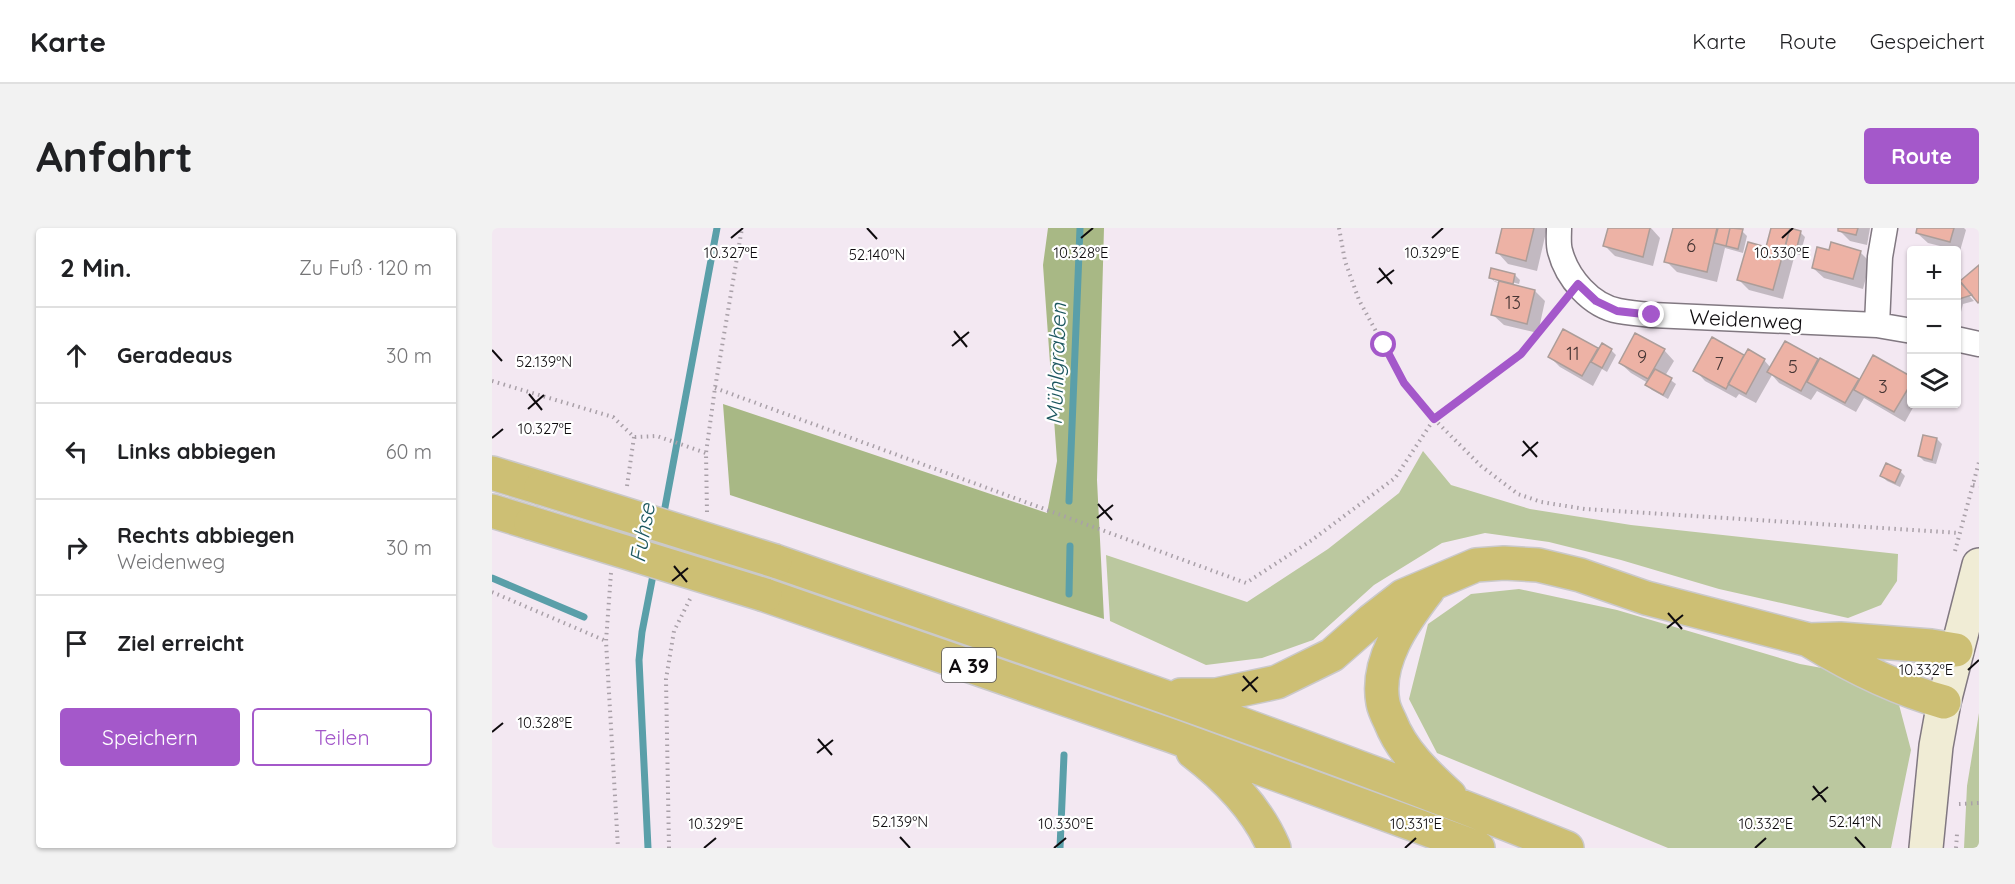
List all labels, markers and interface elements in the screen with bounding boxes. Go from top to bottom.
text: Karte [30,24,106,59]
text: Karte [1692,28,1746,54]
text: Route [1779,28,1837,54]
text: Gespeichert [1870,28,1985,54]
button: Route [1864,128,1979,184]
text: Anfahrt [36,130,193,183]
house number: 6 [1686,234,1696,257]
text: 10.327°E [704,243,758,262]
text: 10.328°E [1054,243,1108,262]
text: 10.329°E [1404,243,1460,262]
text: 10.330°E [1754,243,1810,262]
text: 52.140°N [849,245,905,264]
map controls [1907,246,1961,408]
button: + [1907,246,1961,300]
text: 2 Min. [60,251,131,284]
text: Zu Fuß · 120 m [299,255,432,280]
house number: 13 [1505,291,1521,314]
button: − [1907,300,1961,354]
water label: Mühlgraben [1040,301,1072,425]
route end [1638,301,1664,327]
street label: Weidenweg [1689,303,1803,335]
route start [1370,331,1396,357]
icon: ahead [60,339,93,372]
text: Geradeaus [117,341,232,369]
house number: 11 [1566,342,1580,365]
text: 30 m [386,343,432,368]
house number: 9 [1637,345,1647,368]
text: 52.139°N [516,352,572,371]
house number: 7 [1714,352,1724,375]
button: layers [1907,354,1961,408]
house number: 5 [1788,355,1798,378]
house number: 3 [1878,375,1888,398]
text: 10.327°E [518,419,572,438]
icon: left [60,435,93,468]
text: Links abbiegen [117,437,276,465]
text: 60 m [386,439,432,464]
water label: Fuhse [623,500,661,565]
text: Rechts abbiegen [117,521,295,549]
icon: right [60,531,93,564]
text: 30 m [386,535,432,560]
text: Weidenweg [117,549,225,574]
icon: arrive [60,627,93,660]
text: Ziel erreicht [117,629,245,657]
road number: A 39 [942,648,996,682]
text: 10.332°E [1899,660,1953,679]
button: Speichern [60,708,240,766]
button: Teilen [252,708,432,766]
text: 10.328°E [518,713,572,732]
text: 52.139°N [872,812,928,831]
text: 52.141°N [1828,812,1882,831]
text: 10.329°E [688,814,744,833]
text: 10.330°E [1038,814,1094,833]
text: 10.331°E [1390,814,1442,833]
text: 10.332°E [1739,814,1793,833]

